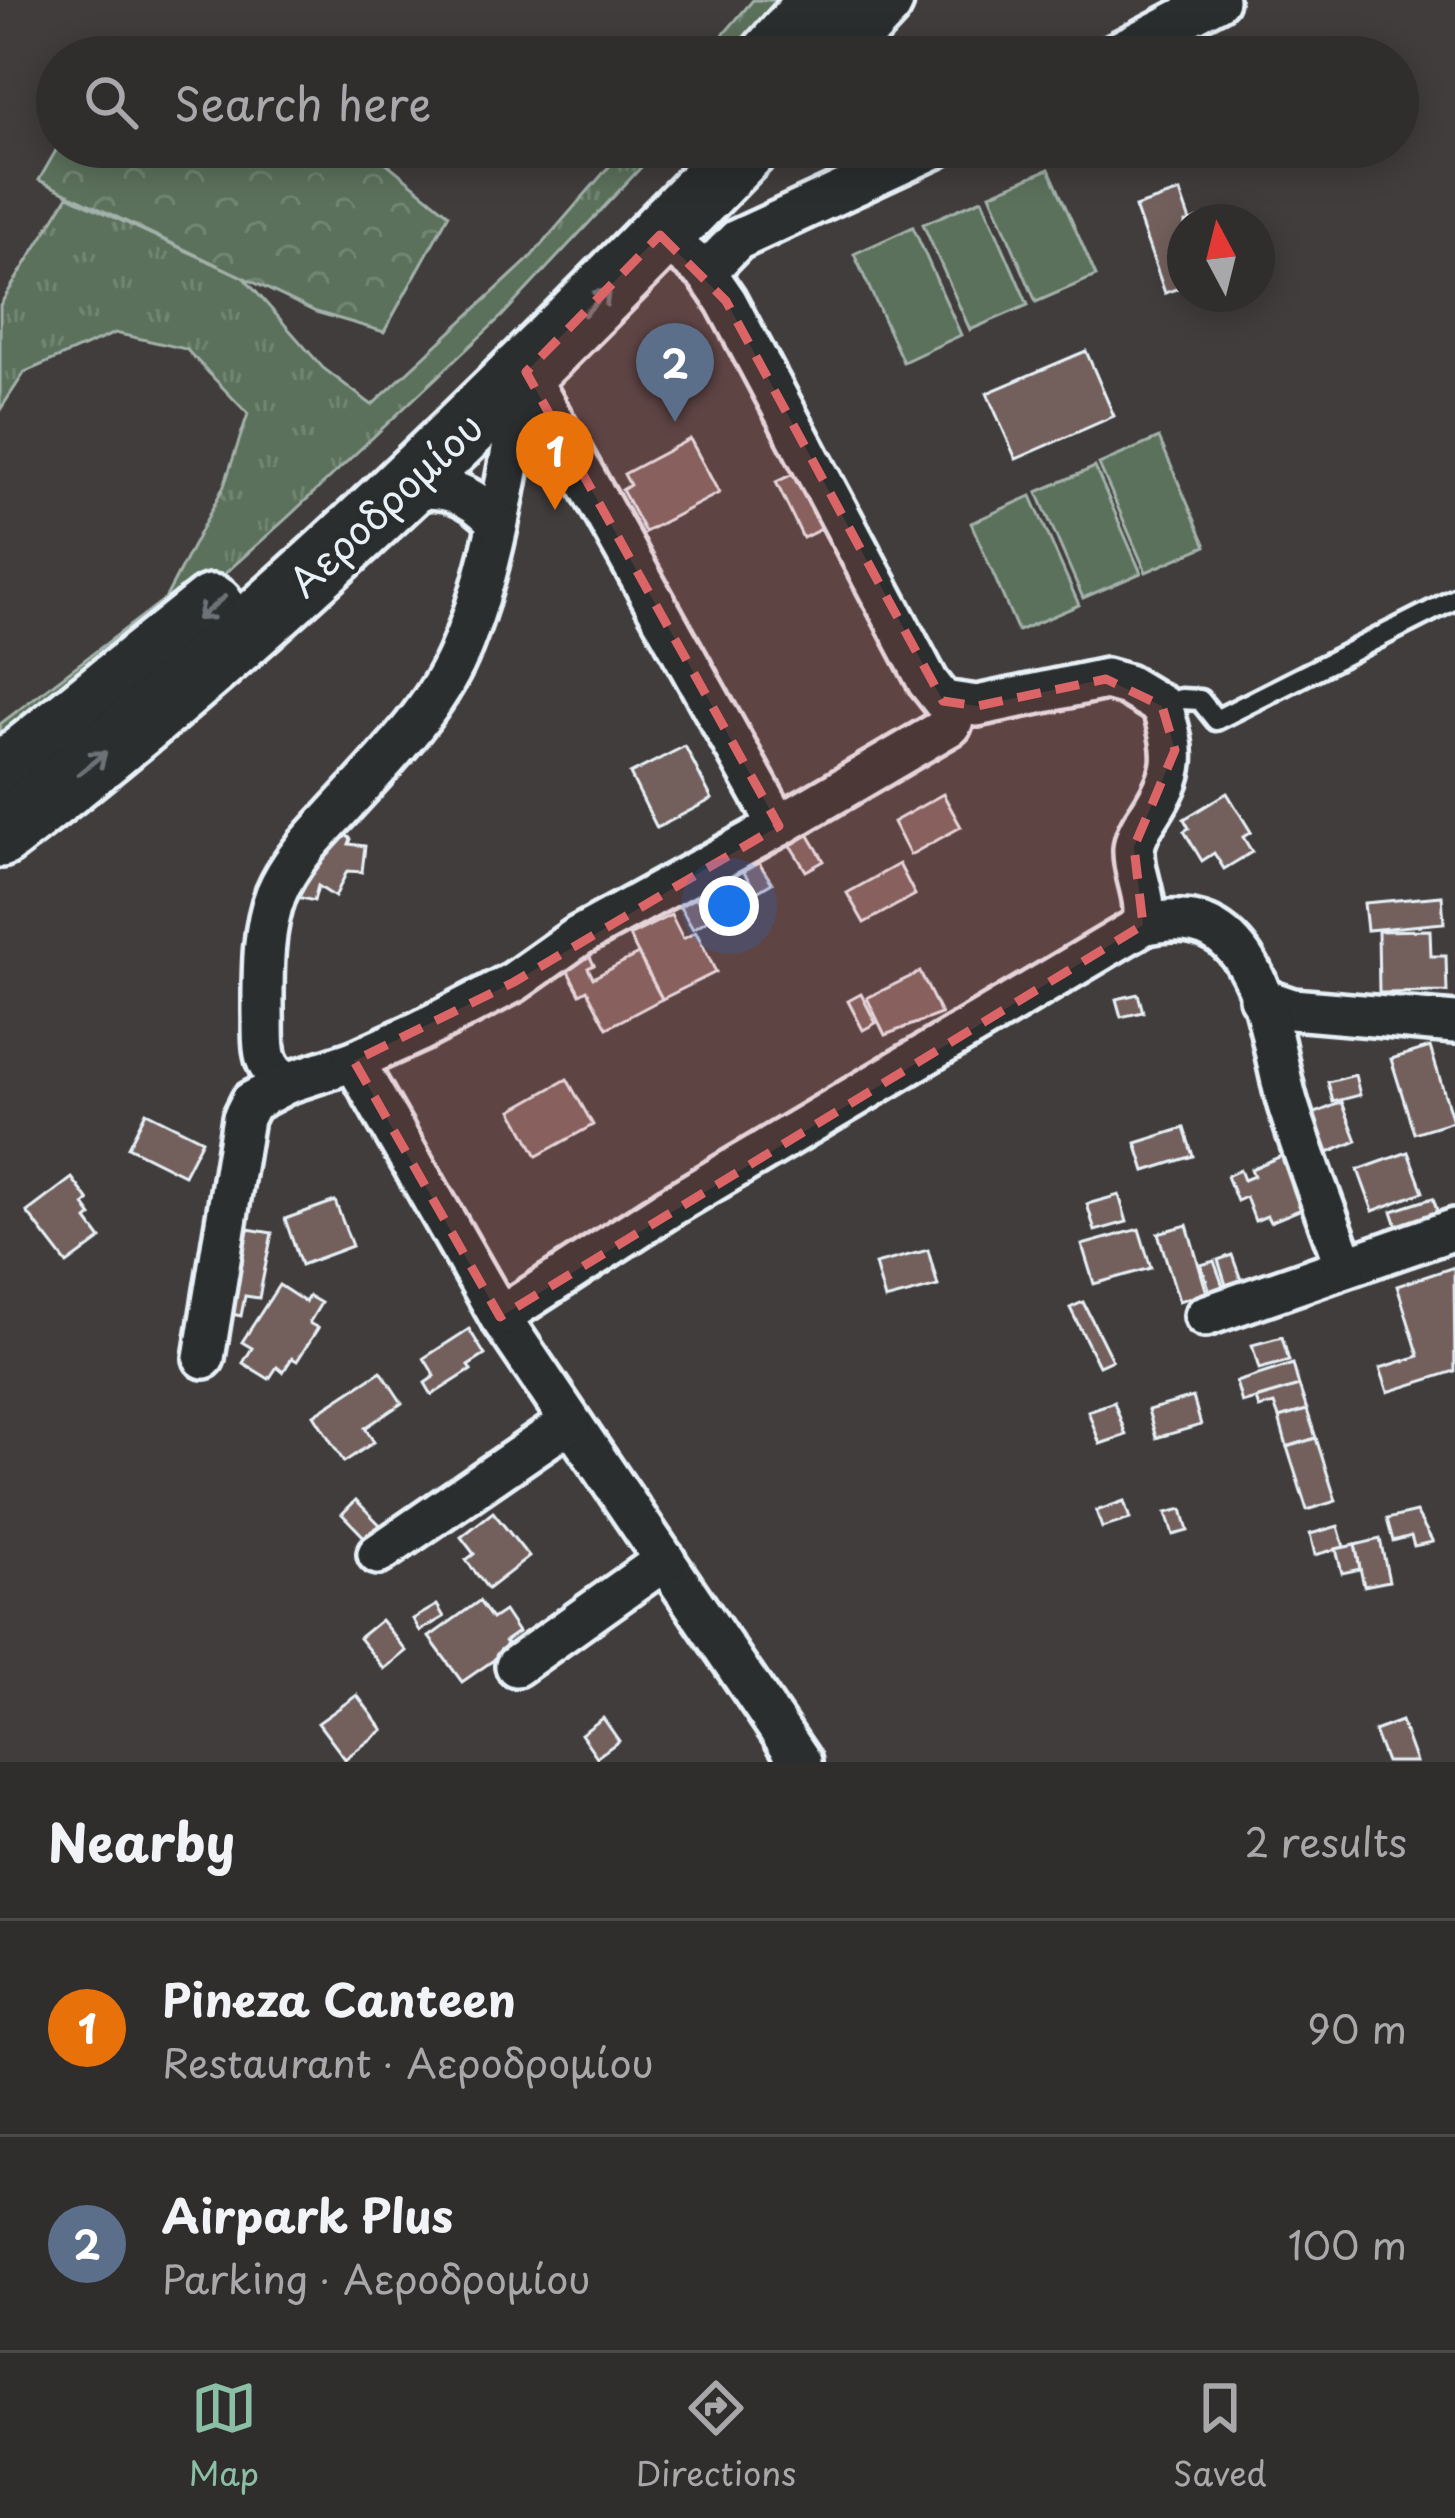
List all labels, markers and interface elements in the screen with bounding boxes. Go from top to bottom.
search box [36,36,1419,168]
text: Search here [174,68,431,136]
icon: search [78,69,144,135]
north arrow [1167,204,1275,312]
one-way arrow [582,287,610,317]
pin: 2 [636,323,714,422]
street label: Αεροδρομίου [274,397,495,609]
pin: 1 [516,411,594,510]
one-way arrow [196,593,227,621]
one-way arrow [76,750,107,777]
your location [699,876,759,936]
text: Nearby [48,1802,235,1879]
text: 2 results [1245,1811,1407,1870]
text: Pineza Canteen [162,1964,516,2032]
text: 1 [78,1998,96,2057]
text: 90 m [1307,1998,1407,2057]
text: Restaurant · Αεροδρομίου [162,2032,654,2091]
text: Airpark Plus [162,2180,453,2248]
text: 2 [73,2214,101,2273]
text: 100 m [1288,2214,1407,2273]
text: Parking · Αεροδρομίου [162,2248,591,2307]
tab: Map [188,2375,259,2497]
tab: Directions [636,2375,796,2497]
tab: Saved [1173,2375,1267,2497]

